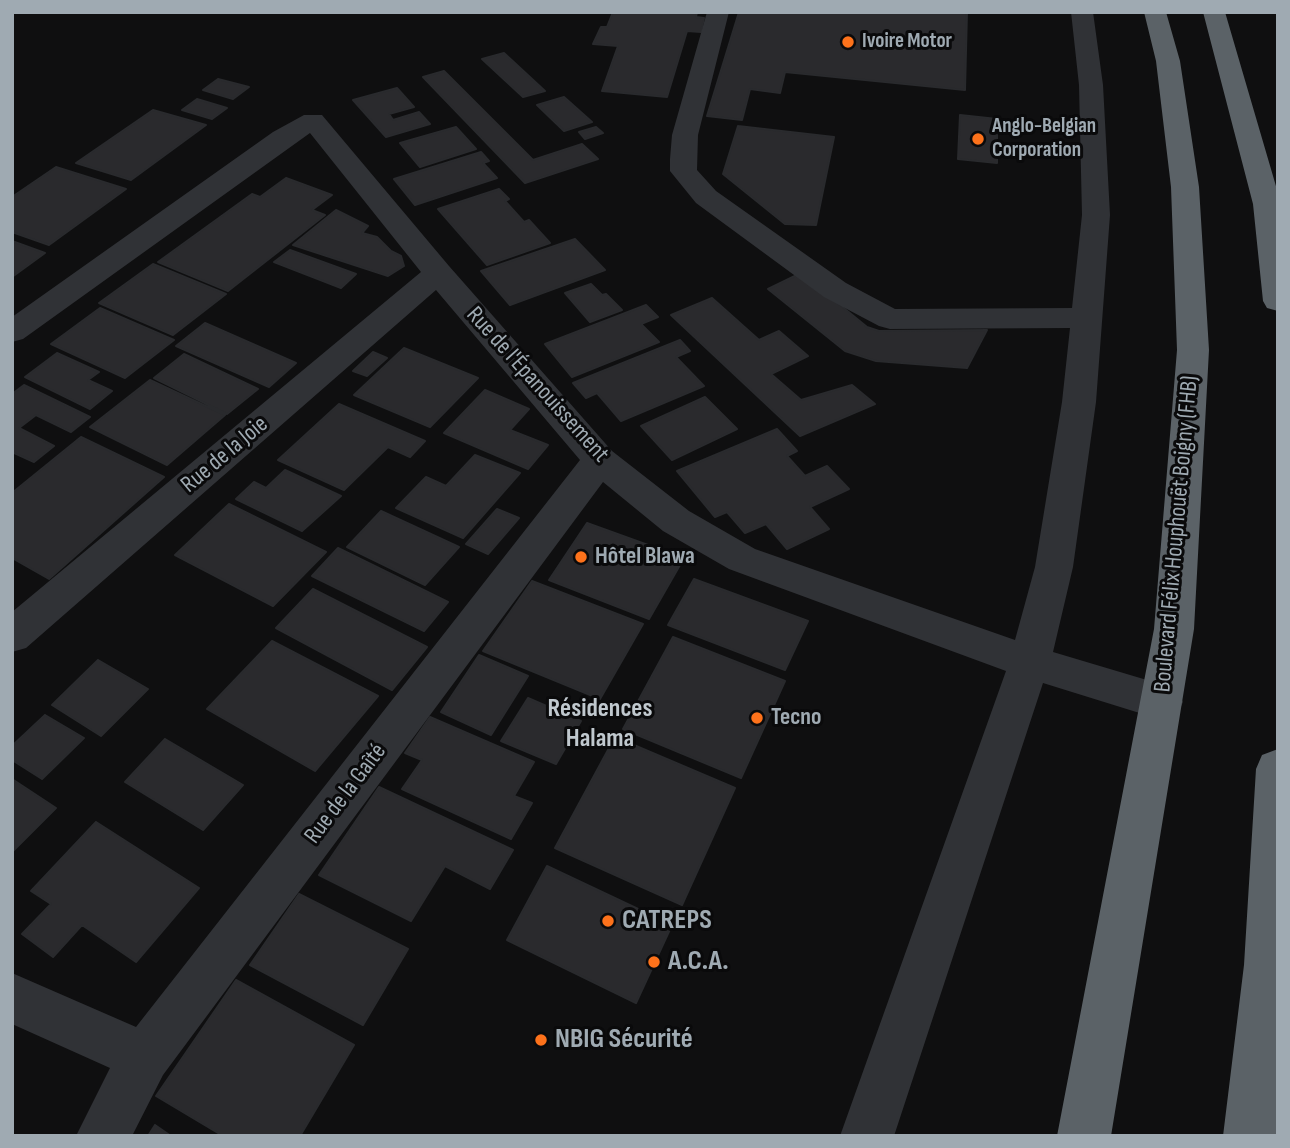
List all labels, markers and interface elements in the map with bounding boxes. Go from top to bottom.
place label: Ivoire Motor [862,29,952,55]
marker: Ivoire Motor [840,34,856,50]
place label: Anglo-Belgian Corporation [992,114,1096,164]
marker: Anglo-Belgian Corporation [970,131,986,147]
street label: Rue de l'Épanouissement [460,301,614,469]
street label: Boulevard Félix Houphouët Boigny (FHB) [1149,375,1205,693]
street label: Rue de la Joie [176,410,274,500]
place label: Hôtel Blawa [595,543,695,571]
marker: Hôtel Blawa [573,549,589,565]
district label: Résidences Halama [548,693,652,754]
place label: Tecno [771,704,821,732]
marker: Tecno [749,710,765,726]
street label: Rue de la Gaîté [299,738,393,850]
place label: CATREPS [622,904,712,938]
marker: CATREPS [600,913,616,929]
place label: A.C.A. [668,945,729,979]
marker: A.C.A. [646,954,662,970]
place label: NBIG Sécurité [555,1023,693,1057]
marker: NBIG Sécurité [533,1032,549,1048]

